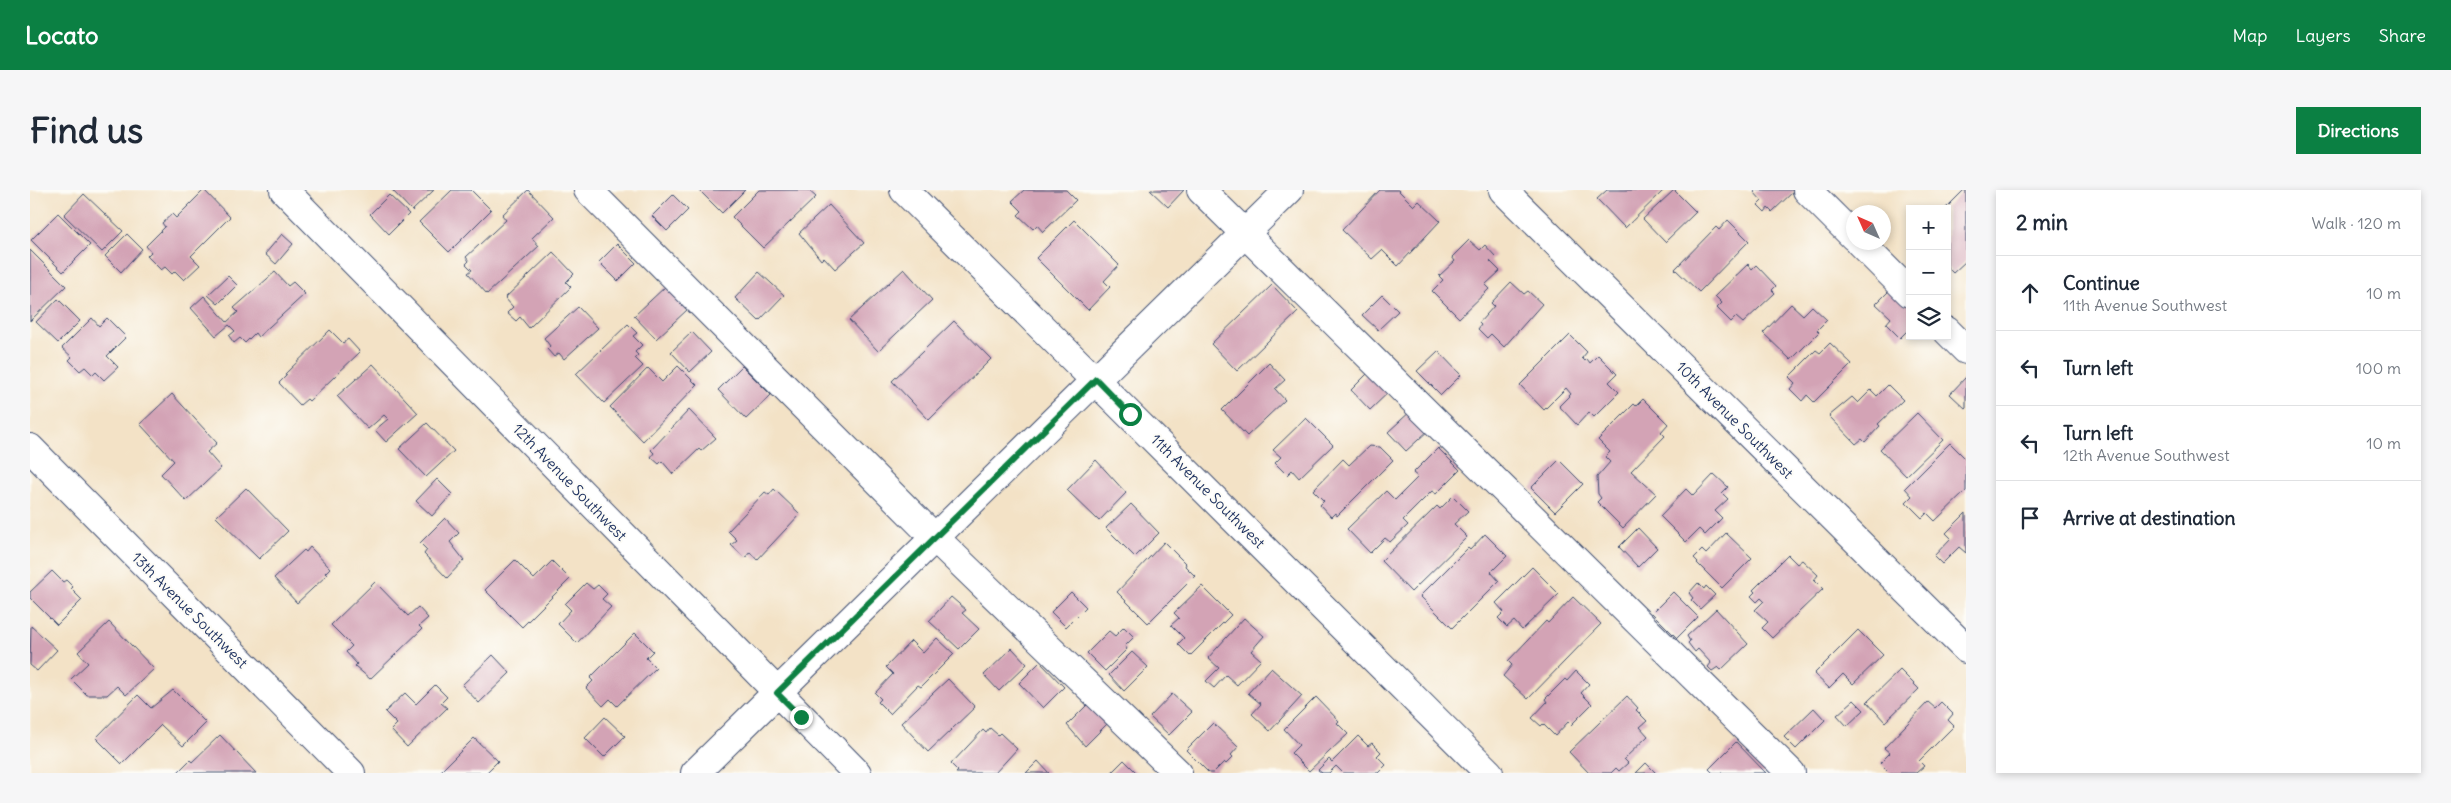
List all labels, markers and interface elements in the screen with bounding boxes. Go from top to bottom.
text: Locato [25,20,99,50]
text: Map [2232,24,2267,47]
text: Layers [2295,24,2351,47]
text: Share [2379,24,2426,47]
button: Directions [2296,107,2421,154]
text: Find us [30,108,143,152]
north arrow [1846,205,1891,250]
map controls [1906,205,1951,340]
button: + [1906,205,1951,250]
text: 2 min [2016,209,2068,236]
text: Walk · 120 m [2311,213,2401,233]
button: − [1906,250,1951,295]
text: Continue [2063,271,2140,295]
icon: ahead [2016,279,2044,307]
text: 10 m [2366,283,2401,303]
button: layers [1906,295,1951,340]
text: 11th Avenue Southwest [2063,295,2227,315]
icon: left [2016,354,2044,382]
text: Turn left [2063,356,2133,380]
street label: 10th Avenue Southwest [1672,357,1798,483]
text: 100 m [2356,358,2401,378]
route start [1119,403,1142,426]
street label: 12th Avenue Southwest [509,419,631,545]
text: Turn left [2063,421,2133,445]
icon: left [2016,429,2044,457]
street label: 11th Avenue Southwest [1147,430,1269,552]
text: 10 m [2366,433,2401,453]
text: 12th Avenue Southwest [2063,445,2230,465]
icon: arrive [2016,504,2044,532]
text: Arrive at destination [2063,506,2236,530]
street label: 13th Avenue Southwest [128,548,252,672]
route end [790,706,813,729]

